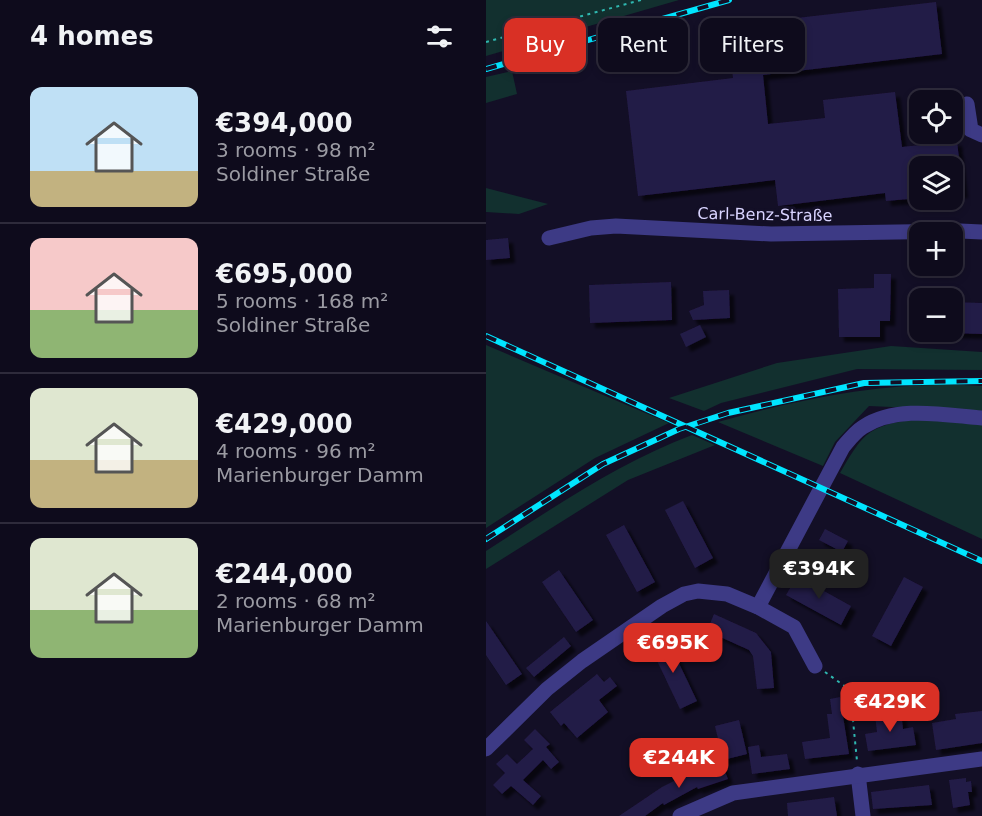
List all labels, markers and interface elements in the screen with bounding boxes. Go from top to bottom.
chip: Buy [504,18,586,72]
chip: Rent [598,18,688,72]
chip: Filters [700,18,805,72]
icon: filters [423,20,456,53]
text: 4 homes [30,21,154,51]
map controls [909,90,963,342]
button: locate [909,90,963,144]
text: €394,000 [216,108,353,138]
icon: home [78,111,150,183]
text: 3 rooms · 98 m² [216,138,376,162]
button: layers [909,156,963,210]
text: Soldiner Straße [216,162,370,186]
street label: Carl-Benz-Straße [697,204,833,225]
button: + [909,222,963,276]
text: €695,000 [216,259,353,289]
icon: home [78,262,150,334]
button: − [909,288,963,342]
text: 5 rooms · 168 m² [216,289,388,313]
text: Soldiner Straße [216,313,370,337]
text: €429,000 [216,409,353,439]
icon: home [78,412,150,484]
text: 4 rooms · 96 m² [216,439,376,463]
text: Marienburger Damm [216,463,424,487]
pin: €394K [777,549,861,600]
text: €394K [783,556,855,580]
text: €244,000 [216,559,353,589]
icon: home [78,562,150,634]
text: 2 rooms · 68 m² [216,589,376,613]
text: Marienburger Damm [216,613,424,637]
pin: €695K [631,623,715,674]
text: €695K [637,630,709,654]
pin: €429K [848,682,932,733]
text: €429K [854,689,926,713]
pin: €244K [637,738,721,789]
text: €244K [643,745,715,769]

